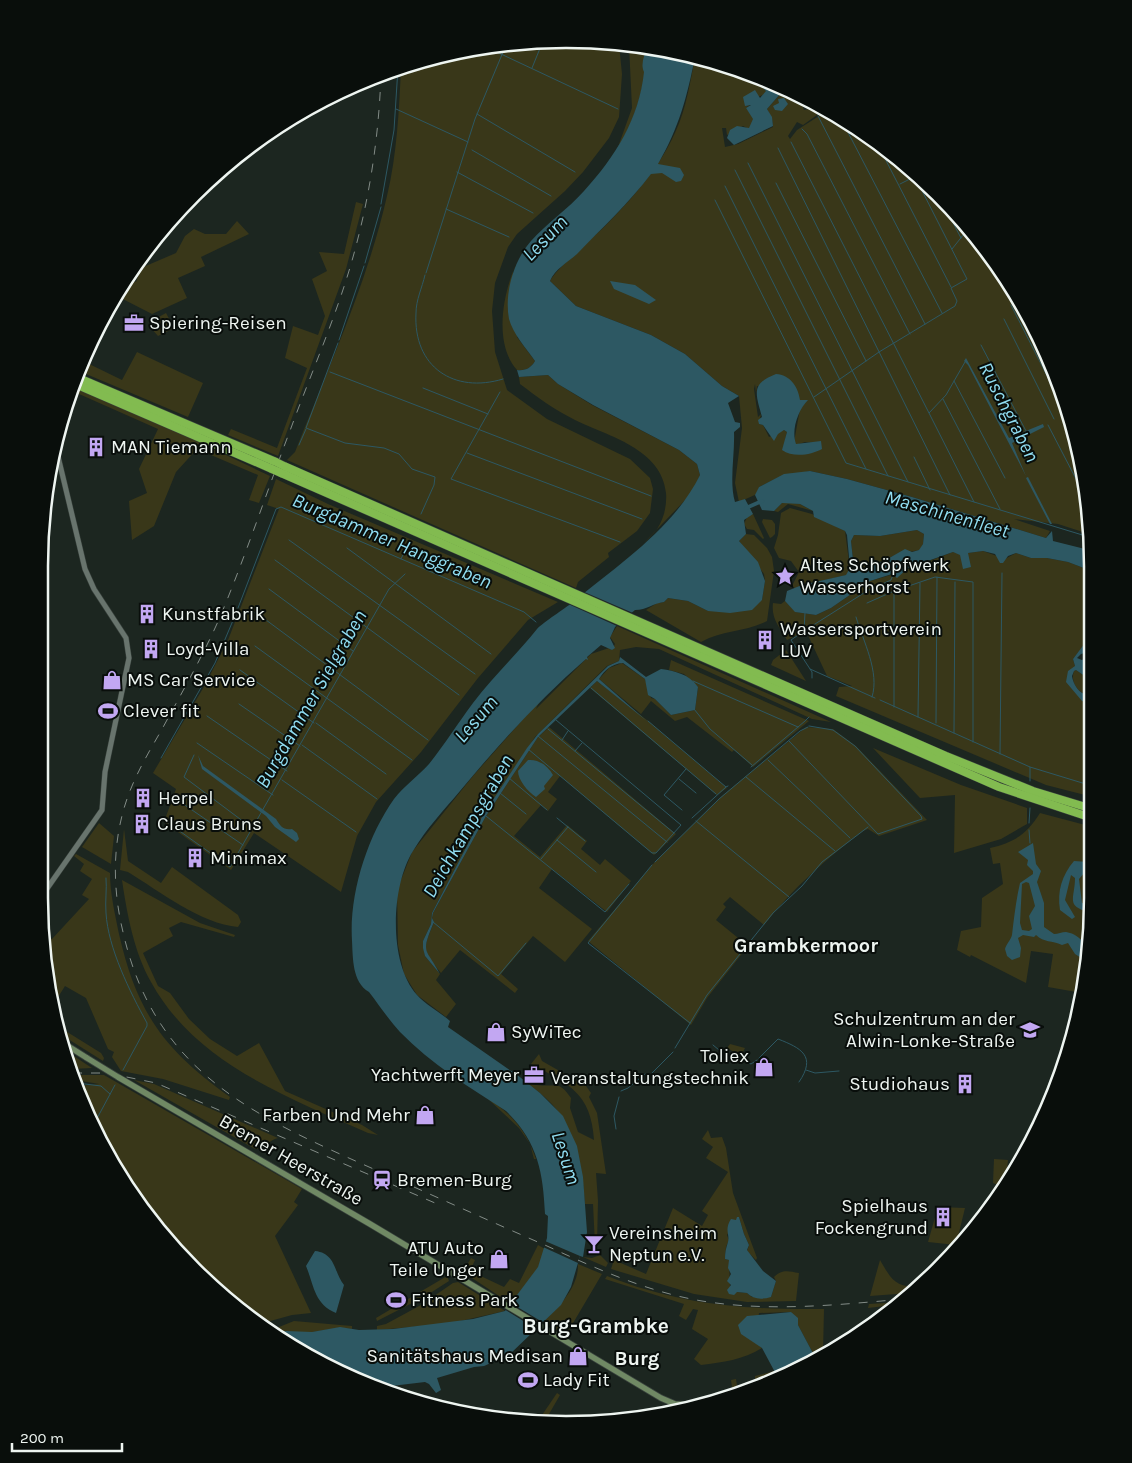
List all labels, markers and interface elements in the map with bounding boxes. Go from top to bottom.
water label: Lesum [518,210,572,266]
office icon: Spiering-Reisen [123,312,145,334]
place label: Spiering-Reisen [149,312,287,334]
water label: Ruschgraben [974,358,1044,466]
building icon: MAN Tiemann [85,436,107,458]
place label: MAN Tiemann [111,436,232,458]
water label: Maschinenfleet [882,485,1012,543]
water label: Burgdammer Hanggraben [289,489,495,593]
place label: Altes Schöpfwerk Wasserhorst [800,554,950,598]
place icon: Altes Schöpfwerk Wasserhorst [774,565,796,587]
building icon: Kunstfabrik [136,603,158,625]
place label: Kunstfabrik [162,603,265,625]
water label: Burgdammer Sielgraben [251,606,371,792]
place label: Wassersportverein LUV [780,618,942,662]
building icon: Wassersportverein LUV [754,629,776,651]
building icon: Loyd-Villa [140,638,162,660]
place label: Loyd-Villa [166,638,249,660]
shop icon: MS Car Service [101,669,123,691]
place label: MS Car Service [127,669,255,691]
water label: Lesum [449,691,503,747]
sports icon: Clever fit [97,700,119,722]
place label: Clever fit [123,700,200,722]
water label: Deichkampsgraben [418,750,518,902]
building icon: Herpel [132,787,154,809]
place label: Herpel [158,787,214,809]
building icon: Claus Bruns [131,813,153,835]
place label: Claus Bruns [157,813,262,835]
building icon: Minimax [184,847,206,869]
place label: Minimax [210,847,287,869]
district label: Grambkermoor [734,934,878,957]
place label: Schulzentrum an der Alwin-Lonke-Straße [833,1008,1015,1052]
school or university icon: Schulzentrum an der Alwin-Lonke-Straße [1019,1019,1041,1041]
shop icon: SyWiTec [485,1021,507,1043]
place label: SyWiTec [511,1021,582,1043]
place label: Toliex Veranstaltungstechnik [551,1045,749,1089]
shop icon: Toliex Veranstaltungstechnik [753,1056,775,1078]
place label: Yachtwerft Meyer [371,1064,519,1086]
office icon: Yachtwerft Meyer [523,1064,545,1086]
place label: Studiohaus [849,1073,950,1095]
building icon: Studiohaus [954,1073,976,1095]
place label: Farben Und Mehr [262,1104,410,1126]
shop icon: Farben Und Mehr [414,1104,436,1126]
street label: Bremer Heerstraße [215,1110,367,1210]
water label: Lesum [547,1128,585,1188]
station icon: Bremen-Burg [371,1169,393,1191]
place label: Bremen-Burg [397,1169,512,1191]
place label: Spielhaus Fockengrund [815,1195,928,1239]
building icon: Spielhaus Fockengrund [932,1206,954,1228]
place label: Vereinsheim Neptun e.V. [609,1222,717,1266]
bar icon: Vereinsheim Neptun e.V. [583,1233,605,1255]
place label: ATU Auto Teile Unger [390,1237,484,1281]
shop icon: ATU Auto Teile Unger [488,1248,510,1270]
sports icon: Fitness Park [385,1289,407,1311]
place label: Fitness Park [411,1289,518,1311]
district label: Burg-Grambke [523,1314,669,1338]
place label: Sanitätshaus Medisan [367,1345,563,1367]
shop icon: Sanitätshaus Medisan [567,1345,589,1367]
district label: Burg [615,1347,660,1370]
sports icon: Lady Fit [517,1369,539,1391]
place label: Lady Fit [543,1369,610,1391]
scale bar [12,1420,122,1452]
text: 200 m [20,1429,64,1447]

